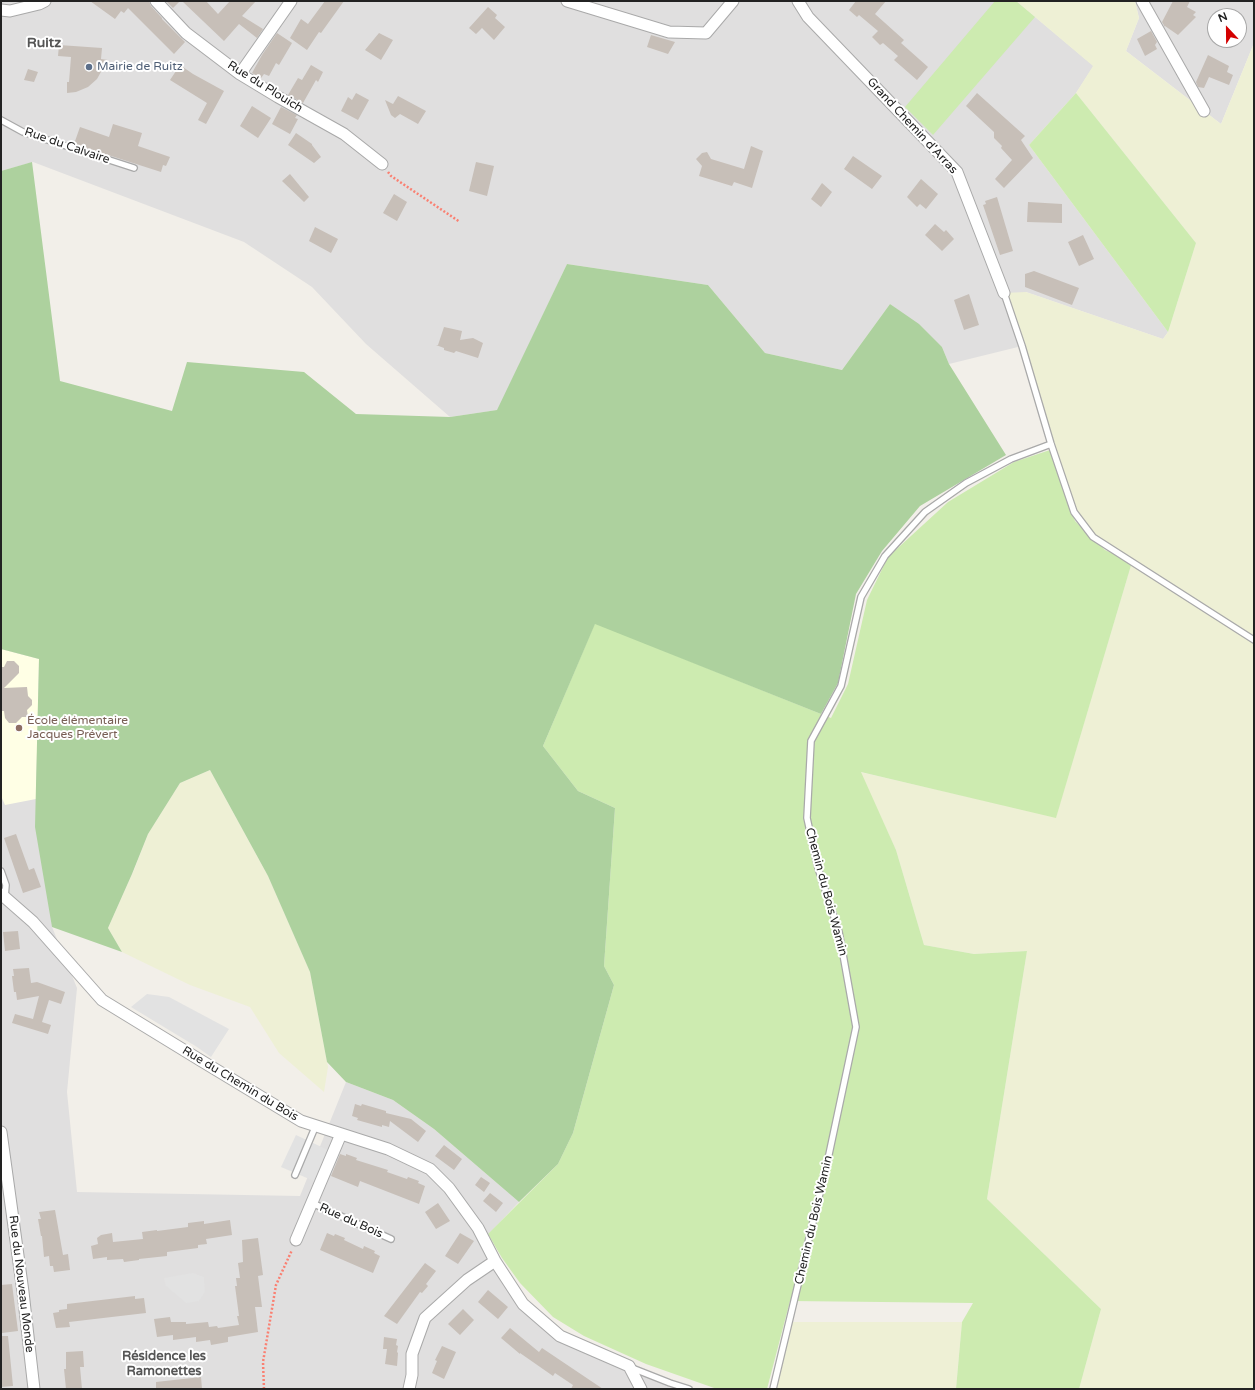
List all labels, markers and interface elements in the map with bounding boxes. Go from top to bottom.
north arrow [1207,8,1247,48]
text: N [1216,10,1229,25]
district label: Ruitz [27,35,61,51]
street label: Rue du Plouich [225,58,305,116]
place label: Mairie de Ruitz [97,60,183,74]
marker: Mairie de Ruitz [84,62,94,72]
street label: Grand Chemin d'Arras [864,75,960,177]
street label: Rue du Calvaire [23,125,111,167]
place label: École élémentaire Jacques Prévert [27,714,128,742]
marker: École élémentaire Jacques Prévert [14,723,24,733]
street label: Chemin du Bois Wamin [802,826,850,958]
street label: Rue du Chemin du Bois [179,1044,301,1124]
street label: Chemin du Bois Wamin [792,1154,836,1286]
street label: Rue du Bois [317,1201,385,1241]
street label: Rue du Nouveau Monde [5,1214,37,1354]
district label: Résidence les Ramonettes [122,1349,206,1380]

